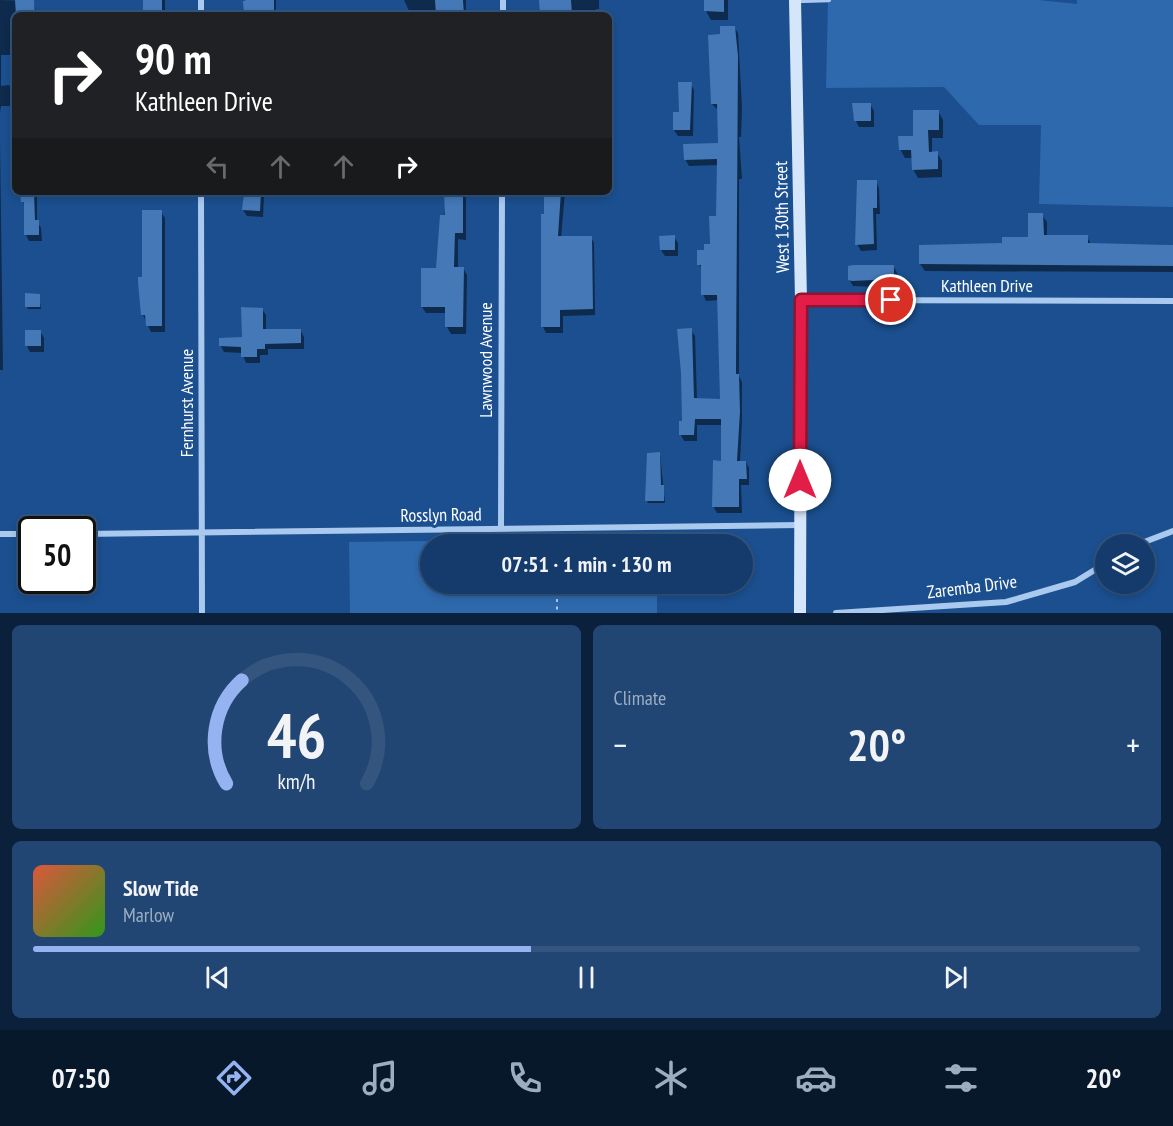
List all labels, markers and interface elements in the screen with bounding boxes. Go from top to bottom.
text: 90 m [135,31,212,86]
icon: right [36,36,114,114]
text: Kathleen Drive [135,84,273,118]
icon: left [201,150,234,183]
icon: ahead [264,150,297,183]
icon: ahead [327,150,360,183]
icon: right [390,150,423,183]
street label: West 130th Street [769,161,794,273]
pin [865,274,916,325]
street label: Kathleen Drive [941,274,1033,297]
icon: arrive [874,283,907,316]
street label: Lawnwood Avenue [474,302,497,418]
street label: Fernhurst Avenue [175,349,198,457]
position arrow [768,448,832,512]
street label: Rosslyn Road [400,502,482,527]
speed limit sign: 50 [18,516,96,594]
map controls [1095,534,1155,594]
button: layers [1095,534,1155,594]
text: 07:51 · 1 min · 130 m [501,550,672,578]
street label: Zaremba Drive [926,570,1018,603]
text: Climate [614,685,666,711]
text: 46 [266,694,326,775]
text: 20° [847,715,906,773]
text: − [614,723,627,766]
text: + [1126,723,1140,766]
text: km/h [277,767,315,795]
text: Slow Tide [123,874,199,902]
text: Marlow [123,902,174,928]
icon: previous [201,961,234,994]
icon: pause [570,961,603,994]
icon: next [939,961,972,994]
icon: directions [213,1057,255,1099]
icon: music [359,1057,401,1099]
icon: phone [504,1057,546,1099]
icon: climate [650,1057,692,1099]
icon: car [795,1057,837,1099]
icon: filters [940,1057,982,1099]
text: 07:50 [52,1061,110,1095]
text: 20° [1086,1061,1121,1095]

